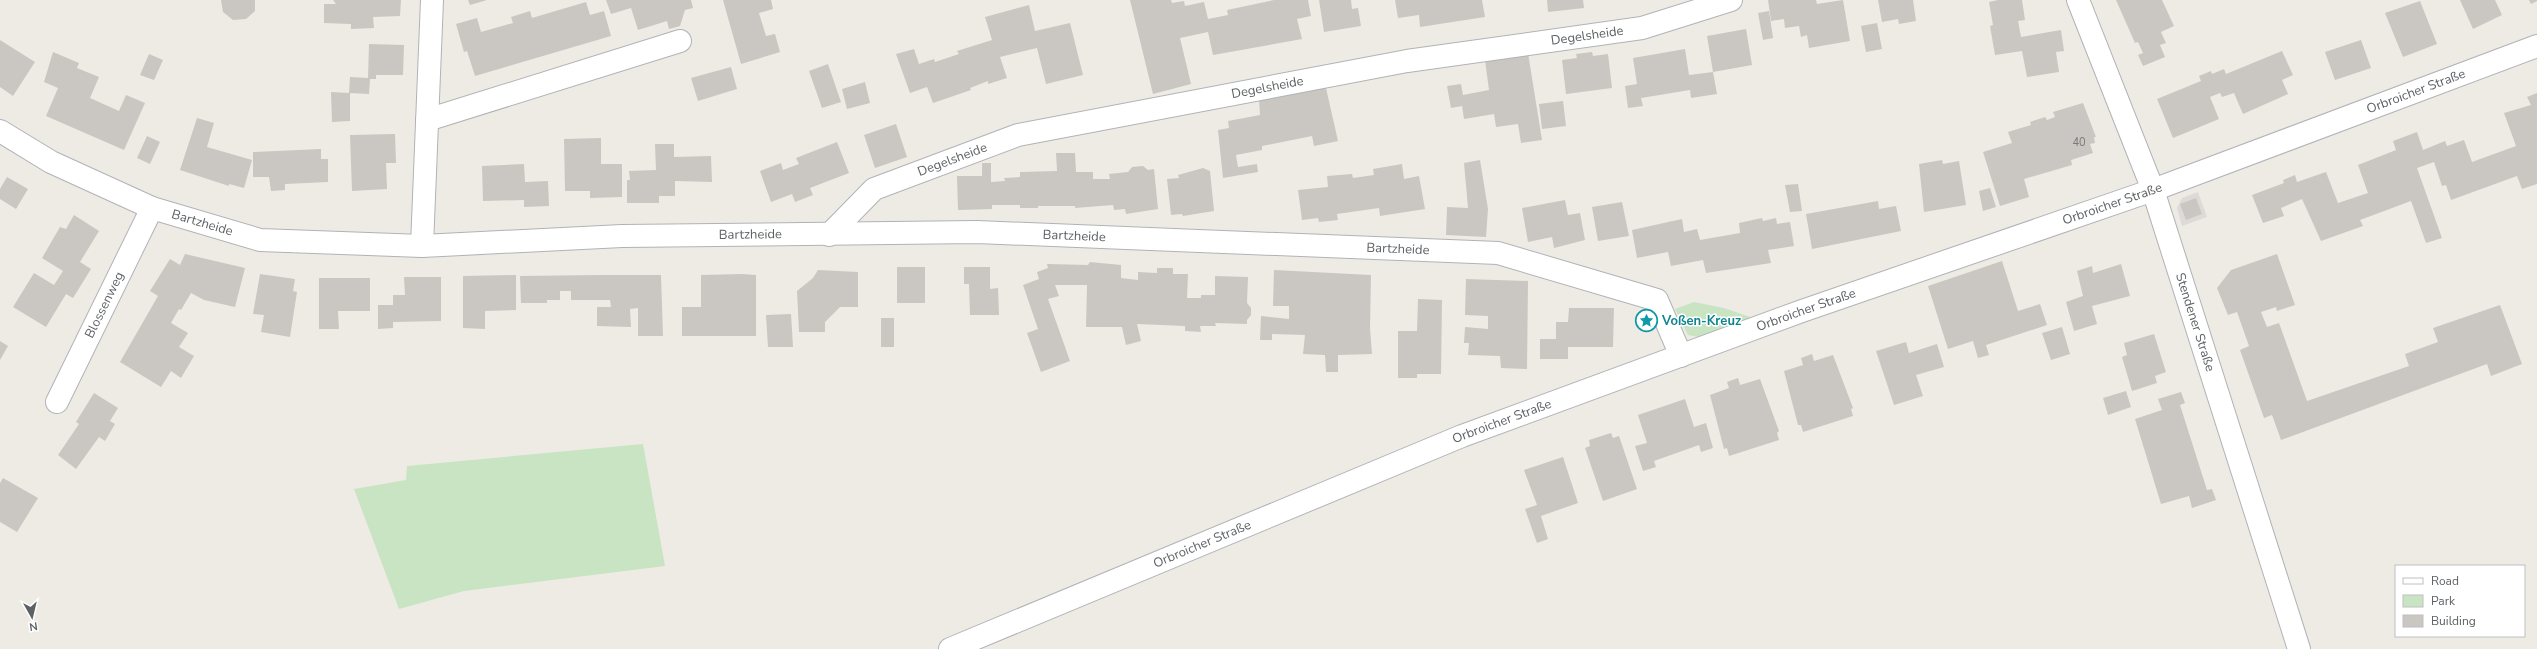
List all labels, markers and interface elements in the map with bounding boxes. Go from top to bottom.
street label: Degelsheide [1550,22,1625,50]
street label: Orbroicher Straße [2364,65,2468,118]
street label: Degelsheide [1230,72,1305,103]
house number: 40 [2072,135,2086,150]
street label: Degelsheide [915,138,990,181]
street label: Orbroicher Straße [2060,178,2165,230]
street label: Bartzheide [169,205,235,240]
street label: Bartzheide [719,225,782,244]
street label: Bartzheide [1042,226,1106,246]
street label: Bartzheide [1366,239,1430,259]
street label: Blossenweg [81,269,128,341]
street label: Stendener Straße [2171,271,2219,374]
street label: Orbroicher Straße [1754,284,1858,336]
place icon: Voßen-Kreuz [1634,308,1660,334]
place label: Voßen-Kreuz [1661,312,1741,330]
street label: Orbroicher Straße [1450,395,1554,448]
street label: Orbroicher Straße [1150,516,1254,572]
legend [2395,565,2525,637]
text: Road [2431,573,2459,589]
text: Park [2431,593,2456,609]
north arrow [12,597,52,637]
text: Building [2431,613,2476,629]
text: N [28,618,38,634]

